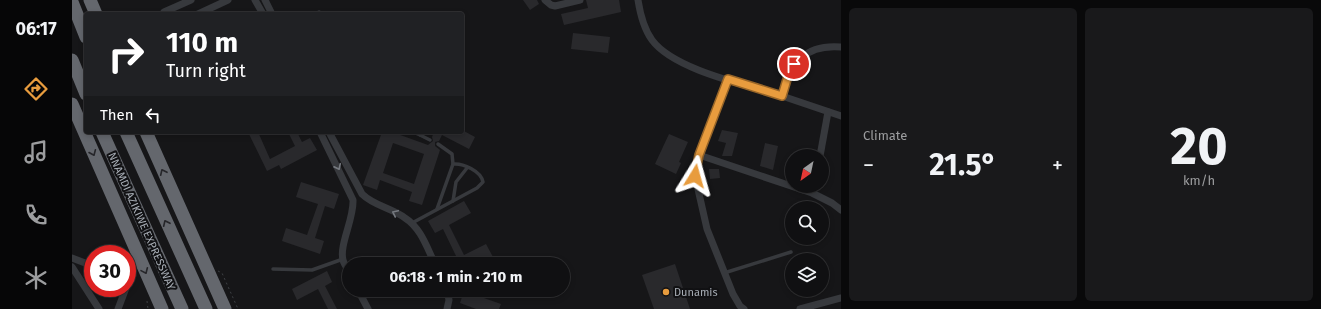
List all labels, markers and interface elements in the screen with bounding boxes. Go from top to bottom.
text: 06:17 [15,18,57,40]
text: 110 m [166,26,238,59]
icon: right [100,28,152,80]
pin [777,47,811,81]
icon: arrive [783,53,805,75]
text: Turn right [166,60,246,82]
icon: directions [22,75,50,103]
icon: left [142,104,164,126]
text: Then [100,106,134,124]
text: 20 [1170,115,1228,178]
text: Climate [863,128,907,143]
icon: music [22,138,50,166]
text: 21.5° [929,147,997,183]
one-way arrow [88,149,96,156]
north arrow [785,149,829,193]
map controls [785,149,829,297]
street label: NNAMDI AZIKIWE EXPRESSWAY [105,150,178,292]
text: − [863,152,874,179]
text: + [1052,152,1063,179]
position arrow [674,155,716,197]
one-way arrow [333,163,340,170]
one-way arrow [160,168,168,176]
text: km/h [1183,173,1215,188]
icon: phone [22,201,50,229]
button: search [785,201,829,245]
one-way arrow [392,210,400,218]
one-way arrow [163,219,171,227]
speed limit sign: 30 [84,245,136,297]
button: layers [785,253,829,297]
icon: climate [22,264,50,292]
one-way arrow [140,267,148,275]
text: 06:18 · 1 min · 210 m [390,268,522,286]
place label: Dunamis [674,286,718,299]
marker: Dunamis [661,287,671,297]

